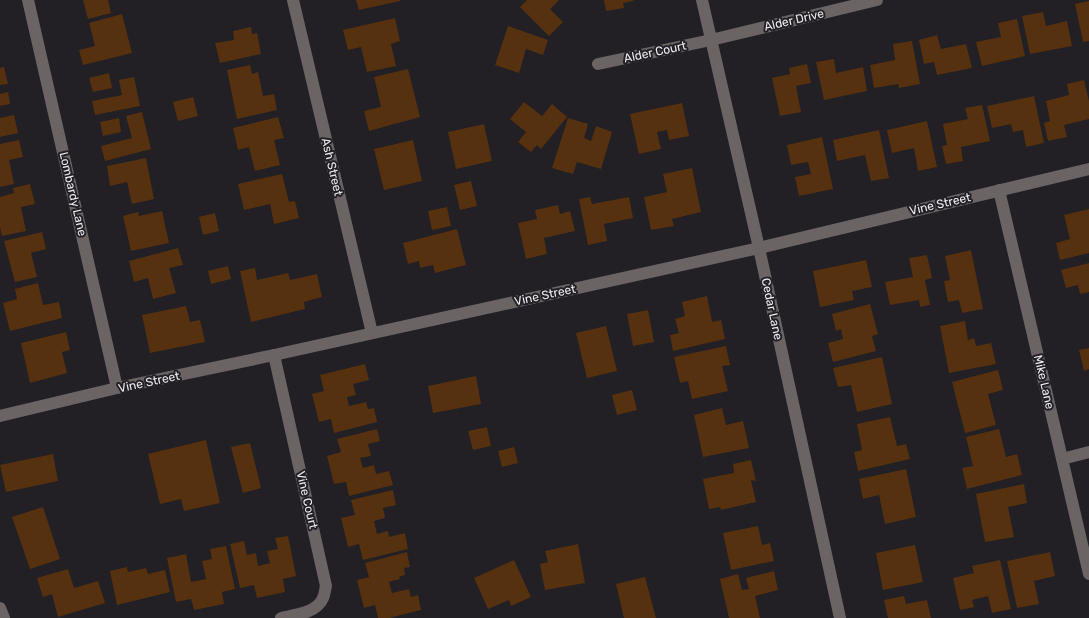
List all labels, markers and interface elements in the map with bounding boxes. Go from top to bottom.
street label: Alder Drive [763,6,826,34]
street label: Alder Court [623,38,688,65]
street label: Ash Street [319,137,346,198]
street label: Lombardy Lane [56,150,90,238]
street label: Vine Street [908,190,972,218]
street label: Cedar Lane [759,277,785,342]
street label: Vine Street [513,282,577,308]
street label: Mike Lane [1031,353,1057,411]
street label: Vine Street [117,369,181,395]
street label: Vine Court [294,470,321,531]

